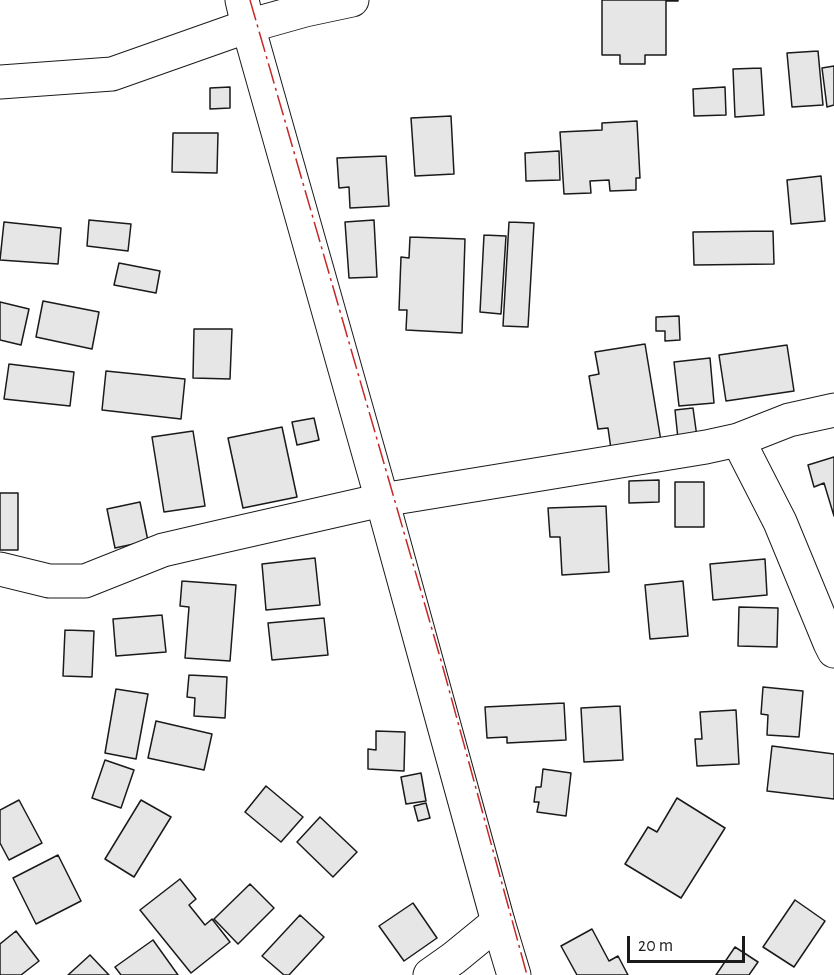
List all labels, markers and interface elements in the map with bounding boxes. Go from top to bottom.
scale bar [630,924,748,962]
text: 20 m [638,937,673,955]

